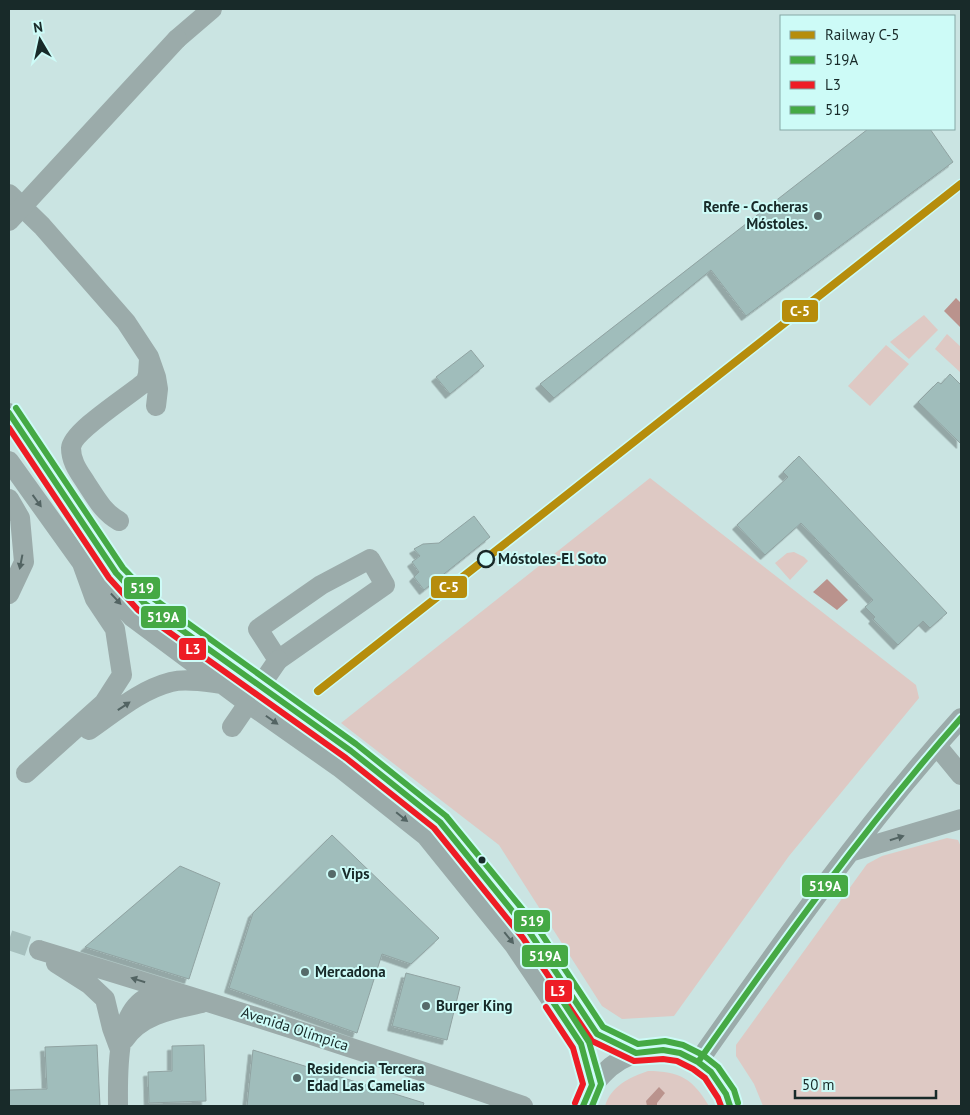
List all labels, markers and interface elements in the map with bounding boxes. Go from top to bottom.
north arrow [15,15,65,65]
legend [780,15,955,130]
text: N [32,18,44,37]
text: Railway C-5 [825,25,900,44]
text: 519A [825,50,859,69]
text: L3 [825,75,841,94]
text: 519 [825,100,850,119]
place label: Renfe - Cocheras Móstoles. [703,197,808,233]
marker: Renfe - Cocheras Móstoles. [812,210,824,222]
line badge: C-5 [781,299,819,323]
text: C-5 [790,302,810,320]
one-way arrow [32,494,42,508]
place label: Móstoles-El Soto [498,549,607,568]
marker: Móstoles-El Soto [477,550,495,568]
one-way arrow [17,554,25,570]
line badge: C-5 [430,575,468,599]
line badge: 519 [123,576,161,600]
text: C-5 [439,578,459,596]
text: 519 [130,579,154,597]
one-way arrow [110,593,121,606]
line badge: 519A [140,605,187,629]
text: 519A [147,608,180,626]
line badge: L3 [178,637,207,661]
text: L3 [185,640,201,658]
one-way arrow [117,701,130,711]
one-way arrow [265,715,278,725]
one-way arrow [395,811,408,822]
one-way arrow [890,834,905,842]
unlabelled marker [477,855,487,865]
place label: Vips [341,864,370,883]
marker: Vips [326,868,338,880]
line badge: 519A [801,874,849,898]
text: 519A [809,877,842,895]
line badge: 519 [513,909,551,933]
text: 519 [520,912,544,930]
one-way arrow [503,931,514,944]
line badge: 519A [521,944,569,968]
text: 519A [529,947,562,965]
place label: Mercadona [315,962,386,981]
marker: Mercadona [299,966,311,978]
one-way arrow [130,975,145,983]
line badge: L3 [544,979,573,1003]
text: L3 [550,982,566,1000]
place label: Burger King [436,996,512,1015]
marker: Burger King [420,1000,432,1012]
street label: Avenida Olímpica [239,1002,351,1055]
place label: Residencia Tercera Edad Las Camelias [307,1059,425,1095]
scale bar [795,1068,936,1100]
marker: Residencia Tercera Edad Las Camelias [291,1072,303,1084]
text: 50 m [802,1075,835,1094]

